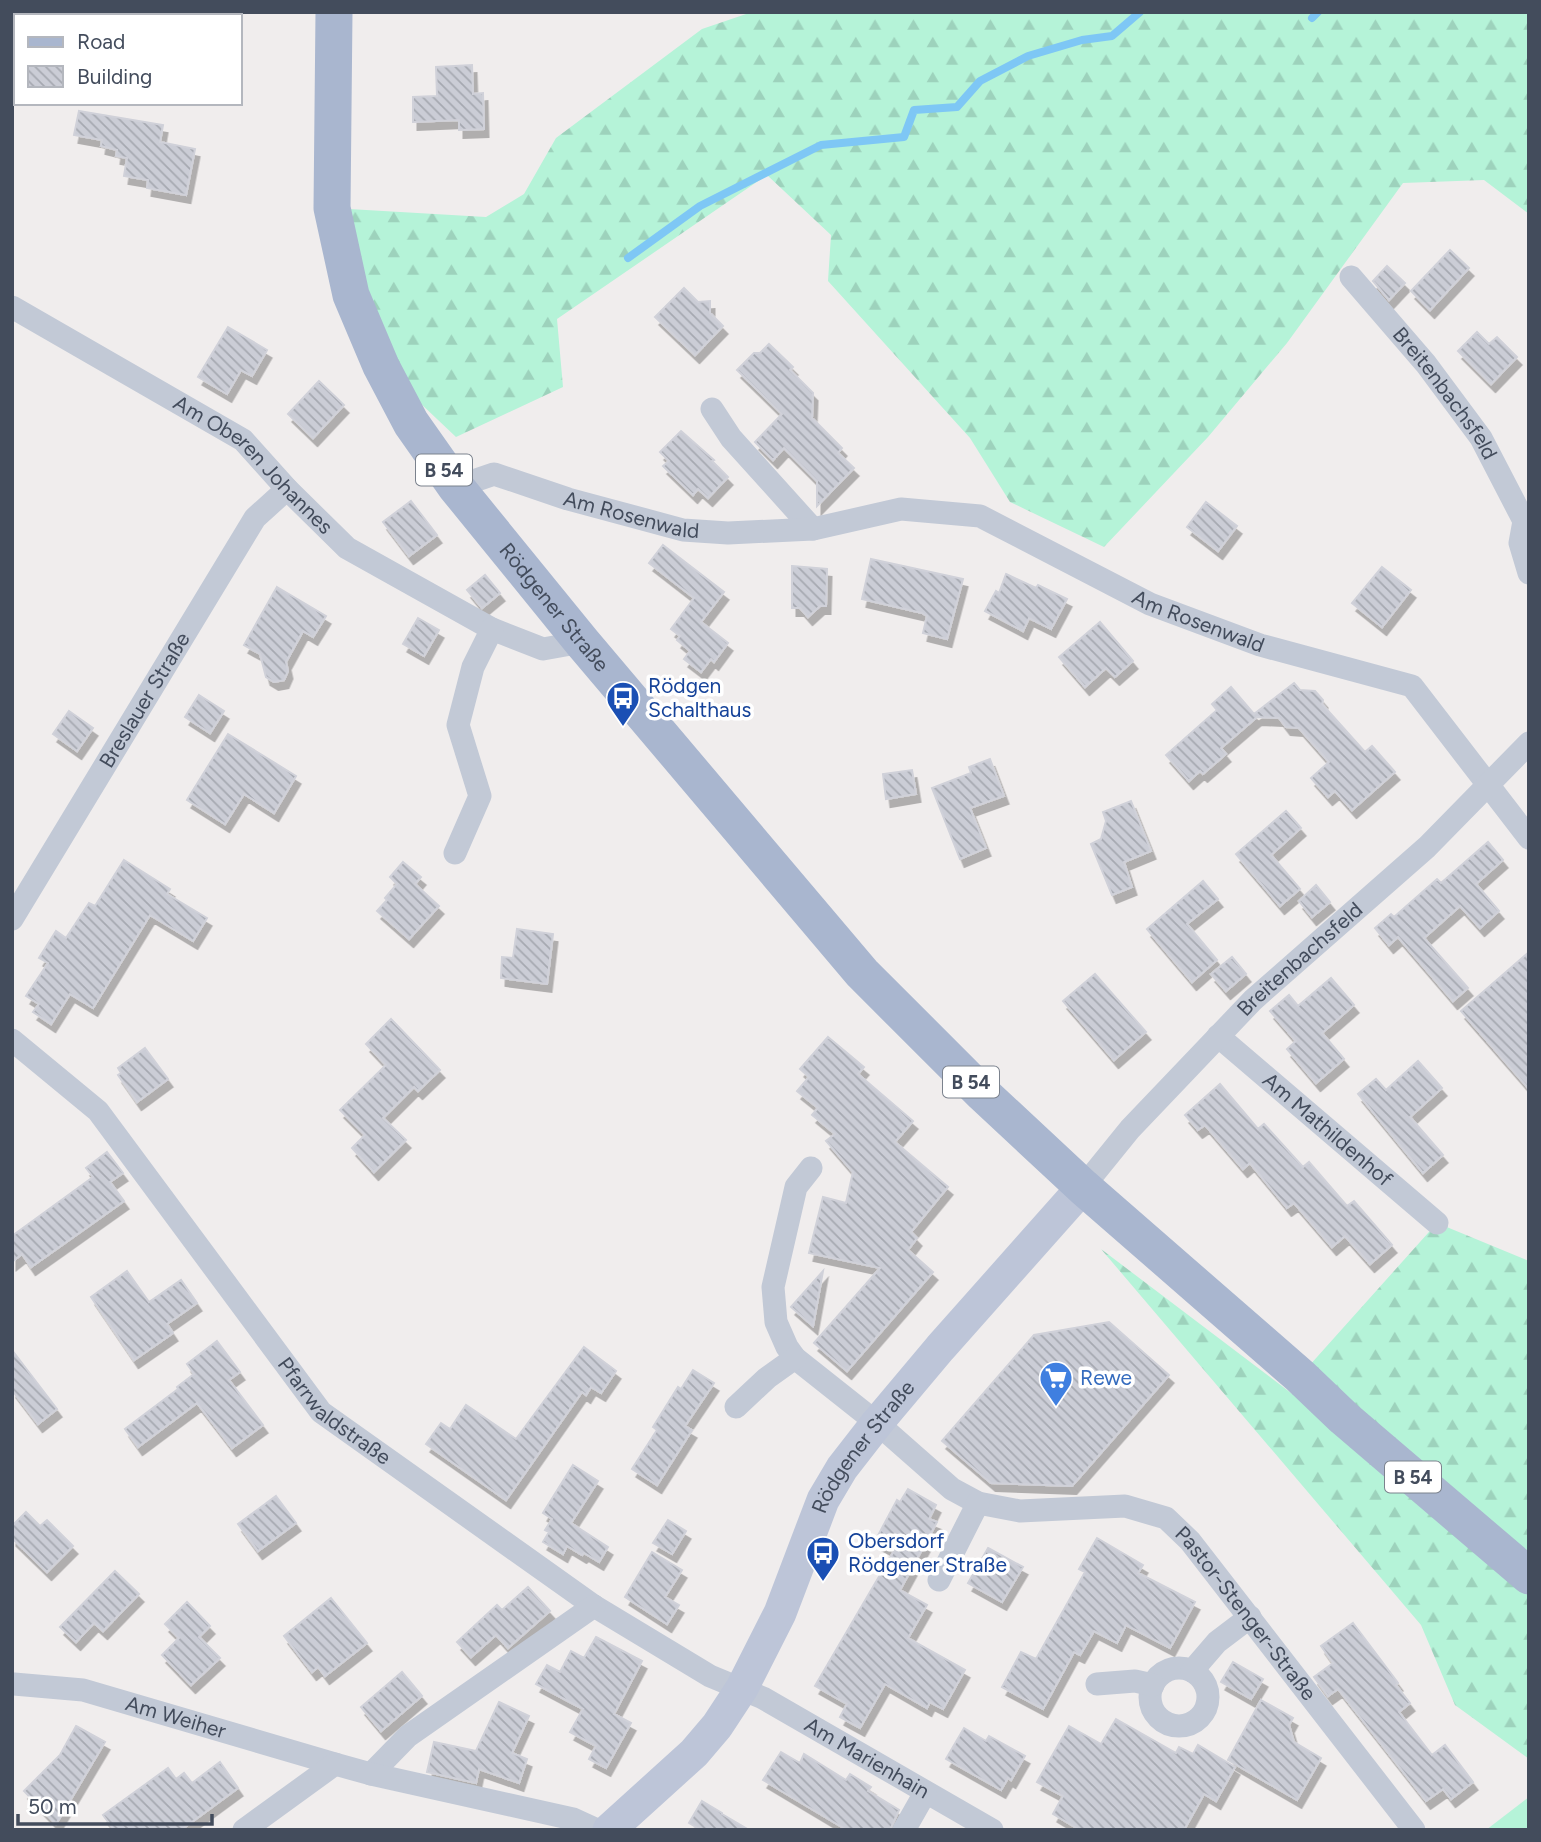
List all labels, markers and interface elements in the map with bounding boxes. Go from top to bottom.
legend [14,14,242,105]
text: Road [77,29,125,54]
text: Building [77,64,152,89]
street label: Breitenbachsfeld [1388,322,1503,464]
street label: Am Oberen Johannes [169,390,338,539]
road number: B 54 [416,454,472,485]
street label: Am Rosenwald [561,485,700,543]
street label: Rödgener Straße [494,538,614,676]
street label: Am Rosenwald [1128,584,1268,658]
street label: Breslauer Straße [94,627,195,772]
place label: Rödgen Schalthaus [648,673,751,722]
bus stop icon: Rödgen Schalthaus [604,679,642,728]
street label: Breitenbachsfeld [1231,897,1367,1021]
road number: B 54 [943,1066,999,1098]
street label: Am Mathildenhof [1258,1067,1398,1191]
street label: Pfarrwaldstraße [273,1352,396,1470]
supermarket icon: Rewe [1037,1359,1075,1408]
place label: Rewe [1080,1365,1132,1390]
street label: Rödgener Straße [806,1375,919,1517]
road number: B 54 [1385,1462,1441,1492]
street label: Pastor-Stenger-Straße [1170,1521,1322,1705]
place label: Obersdorf Rödgener Straße [848,1528,1007,1577]
bus stop icon: Obersdorf Rödgener Straße [804,1534,842,1583]
street label: Am Weiher [123,1690,229,1743]
street label: Am Marienhain [800,1712,934,1803]
scale bar [18,1783,212,1827]
text: 50 m [28,1794,77,1819]

